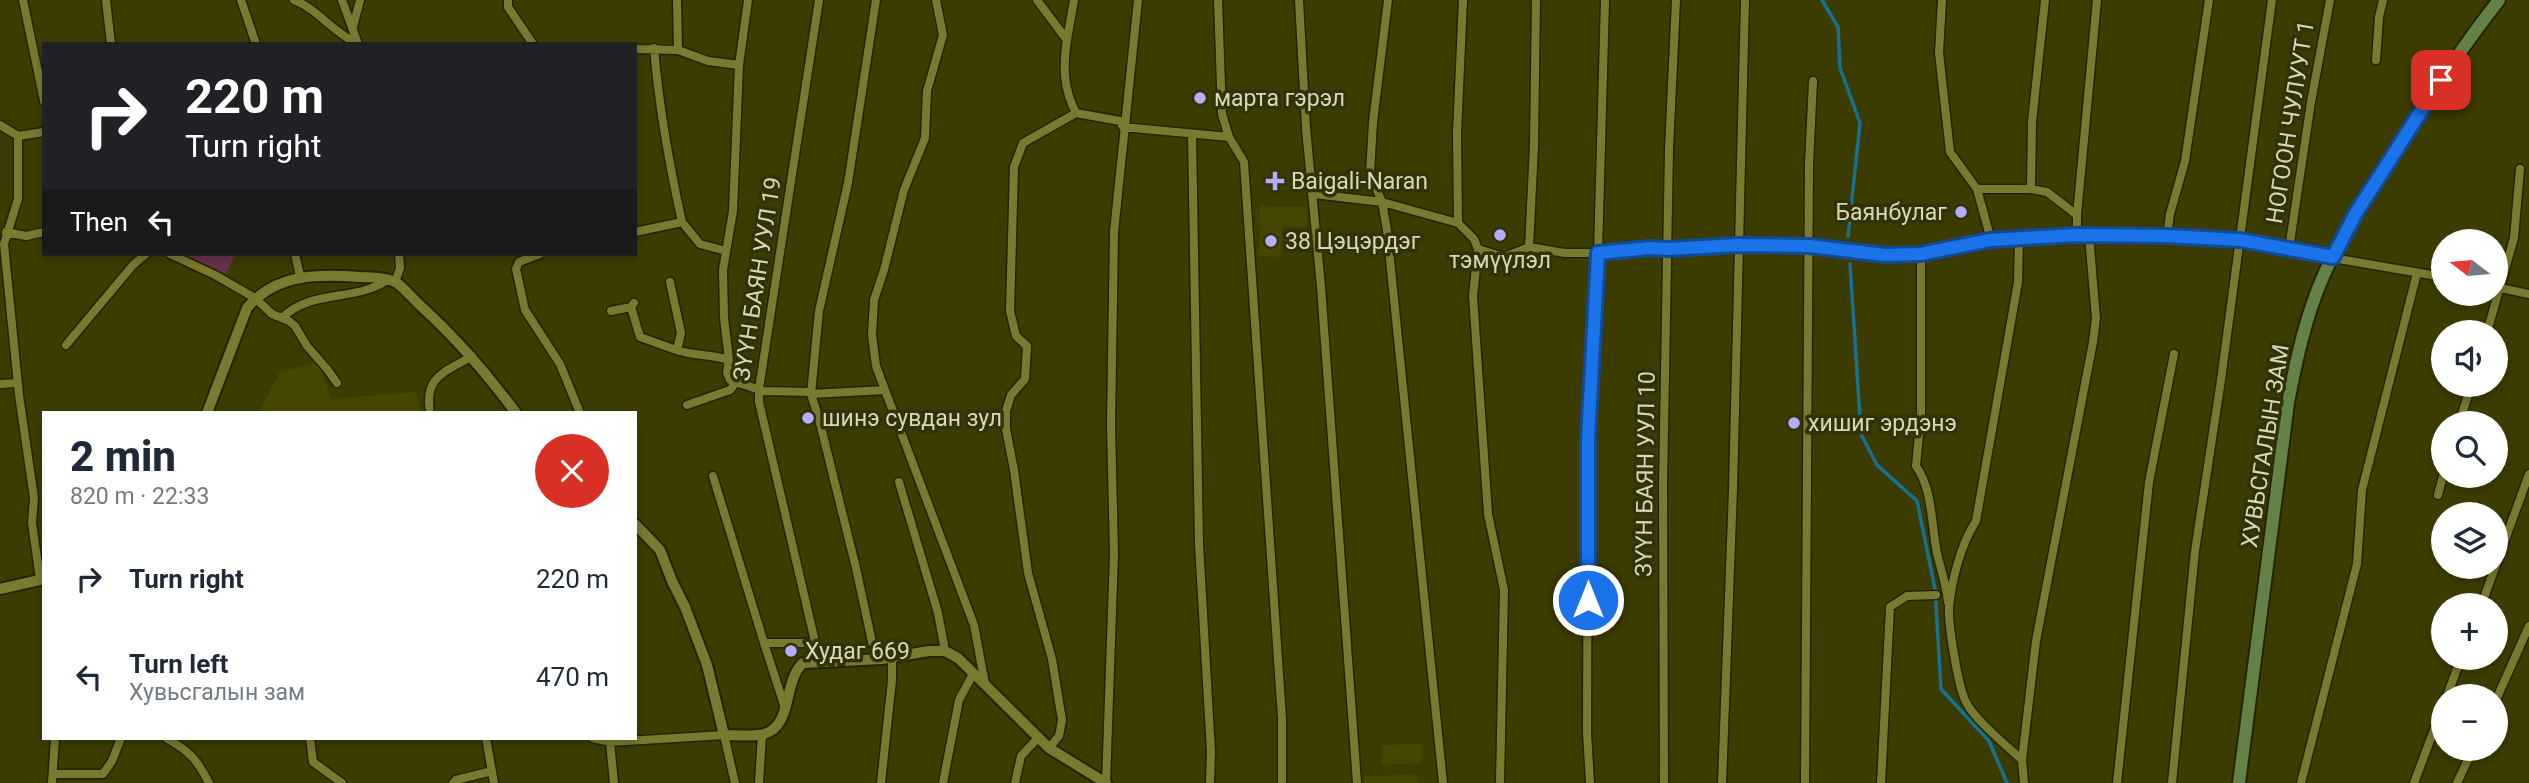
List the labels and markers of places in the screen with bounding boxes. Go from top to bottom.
pin [2411,50,2471,110]
place label: марта гэрэл [1214,85,1345,112]
marker: марта гэрэл [1192,90,1208,106]
place label: Baigali-Naran [1291,168,1428,195]
marker: Baigali-Naran [1265,171,1285,191]
place label: Баянбулаг [1835,199,1947,226]
marker: Баянбулаг [1953,204,1969,220]
marker: тэмүүлэл [1492,227,1508,243]
place label: 38 Цэцэрдэг [1285,228,1421,255]
marker: 38 Цэцэрдэг [1263,233,1279,249]
place label: тэмүүлэл [1449,247,1551,274]
place label: шинэ сувдан зул [822,405,1002,432]
marker: шинэ сувдан зул [800,410,816,426]
place label: хишиг эрдэнэ [1808,410,1957,437]
marker: хишиг эрдэнэ [1786,415,1802,431]
place label: Худаг 669 [805,638,910,665]
marker: Худаг 669 [783,643,799,659]

